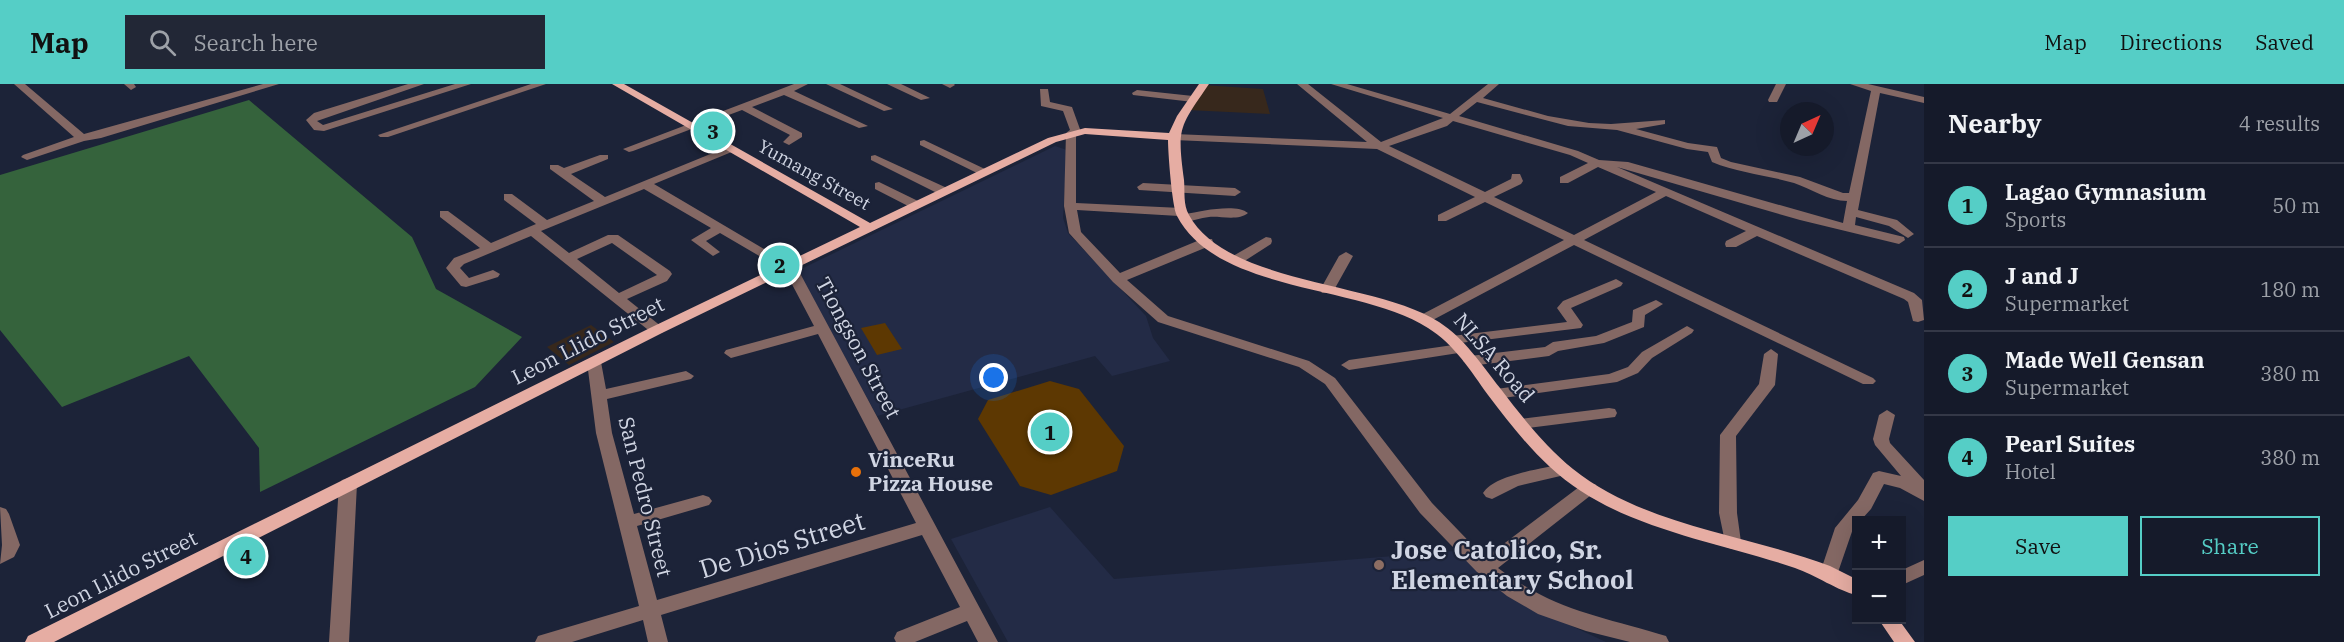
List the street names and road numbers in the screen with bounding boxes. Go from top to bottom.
street label: Yumang Street [754,134,874,215]
street label: Tiongson Street [810,272,908,423]
street label: Leon Llido Street [506,290,669,391]
street label: NLSA Road [1448,307,1542,408]
street label: San Pedro Street [613,414,679,580]
street label: De Dios Street [695,503,869,585]
street label: Leon Llido Street [39,524,202,625]

